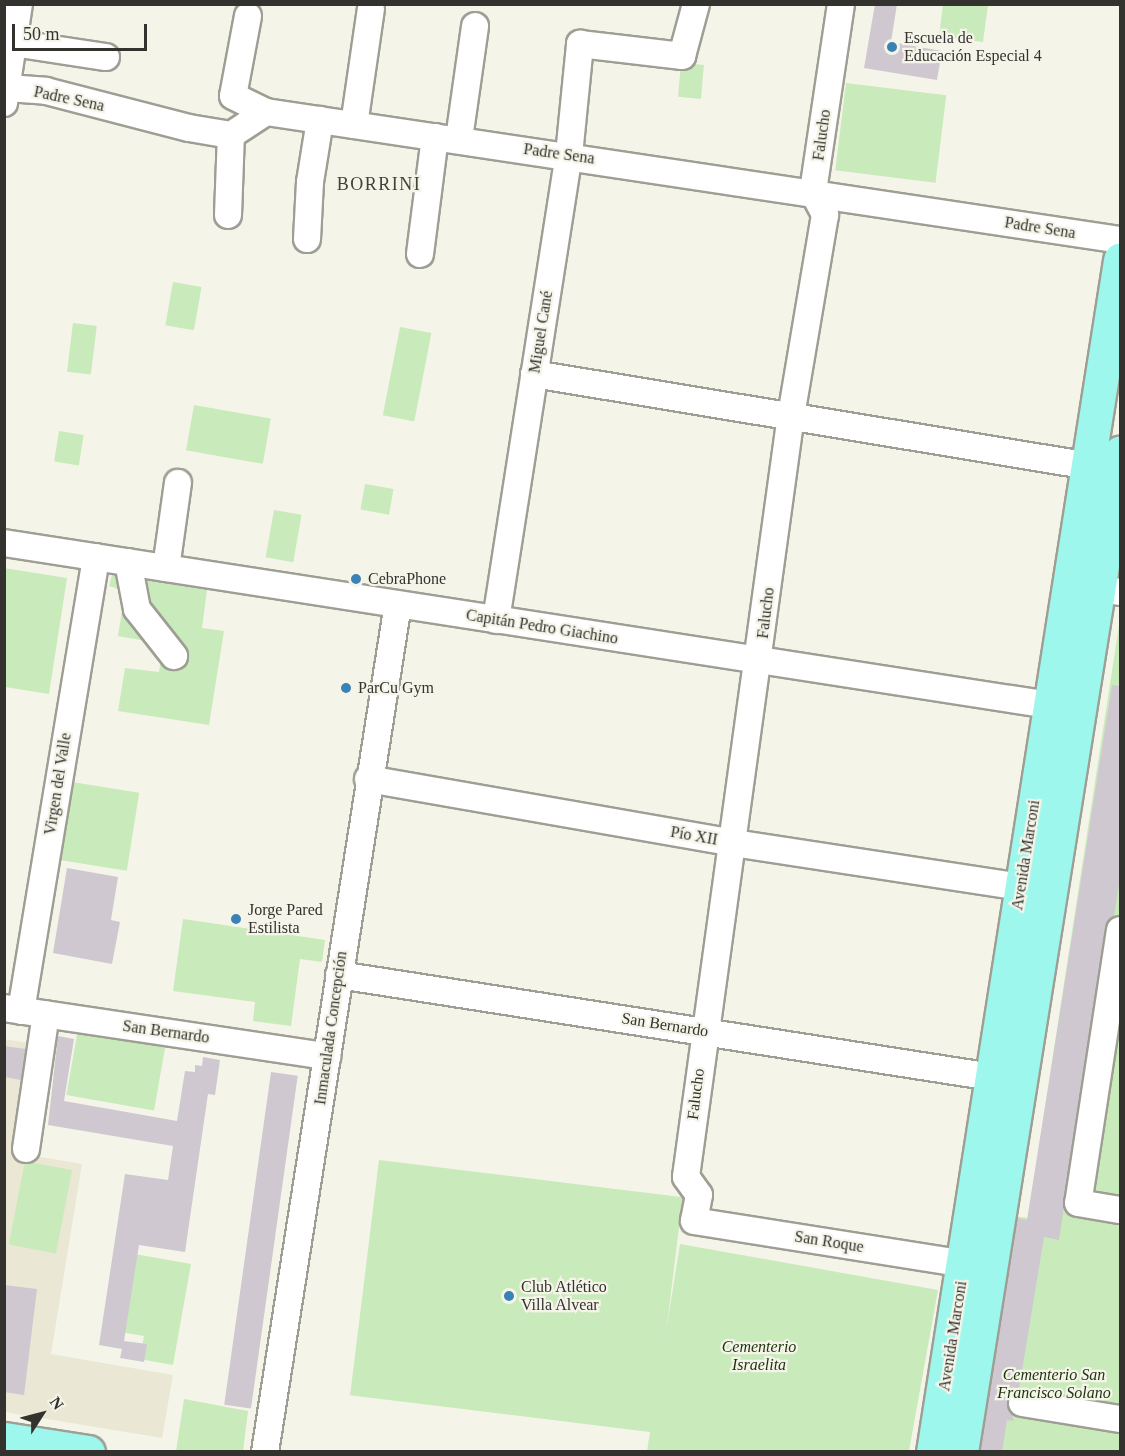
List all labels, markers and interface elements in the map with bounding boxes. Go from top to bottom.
scale bar [15,12,150,50]
text: 50 m [23,24,60,44]
place label: Escuela de Educación Especial 4 [904,28,1042,66]
marker: Escuela de Educación Especial 4 [885,40,899,54]
street label: Padre Sena [32,82,106,116]
street label: Falucho [809,108,835,162]
street label: Padre Sena [522,140,596,168]
district label: BORRINI [337,173,421,195]
street label: Padre Sena [1003,213,1077,243]
street label: Miguel Cané [525,289,557,375]
place label: CebraPhone [368,569,446,589]
marker: CebraPhone [349,572,363,586]
street label: Falucho [753,586,779,640]
street label: Capitán Pedro Giachino [465,605,619,649]
place label: ParCu Gym [358,678,434,698]
marker: ParCu Gym [339,681,353,695]
street label: Virgen del Valle [40,731,76,837]
street label: Avenida Marconi [1008,799,1044,911]
street label: Pío XII [669,822,719,850]
place label: Jorge Pared Estilista [248,900,323,938]
marker: Jorge Pared Estilista [229,912,243,926]
street label: Inmaculada Concepción [311,950,351,1106]
street label: San Bernardo [620,1009,710,1041]
street label: San Bernardo [121,1016,211,1048]
street label: Falucho [683,1067,709,1121]
street label: San Roque [793,1227,865,1257]
place label: Club Atlético Villa Alvear [521,1277,608,1315]
street label: Avenida Marconi [935,1280,971,1392]
marker: Club Atlético Villa Alvear [502,1289,516,1303]
park label: Cementerio Israelita [722,1337,796,1375]
park label: Cementerio San Francisco Solano [997,1365,1111,1403]
north arrow [12,1384,72,1444]
text: N [47,1393,67,1413]

